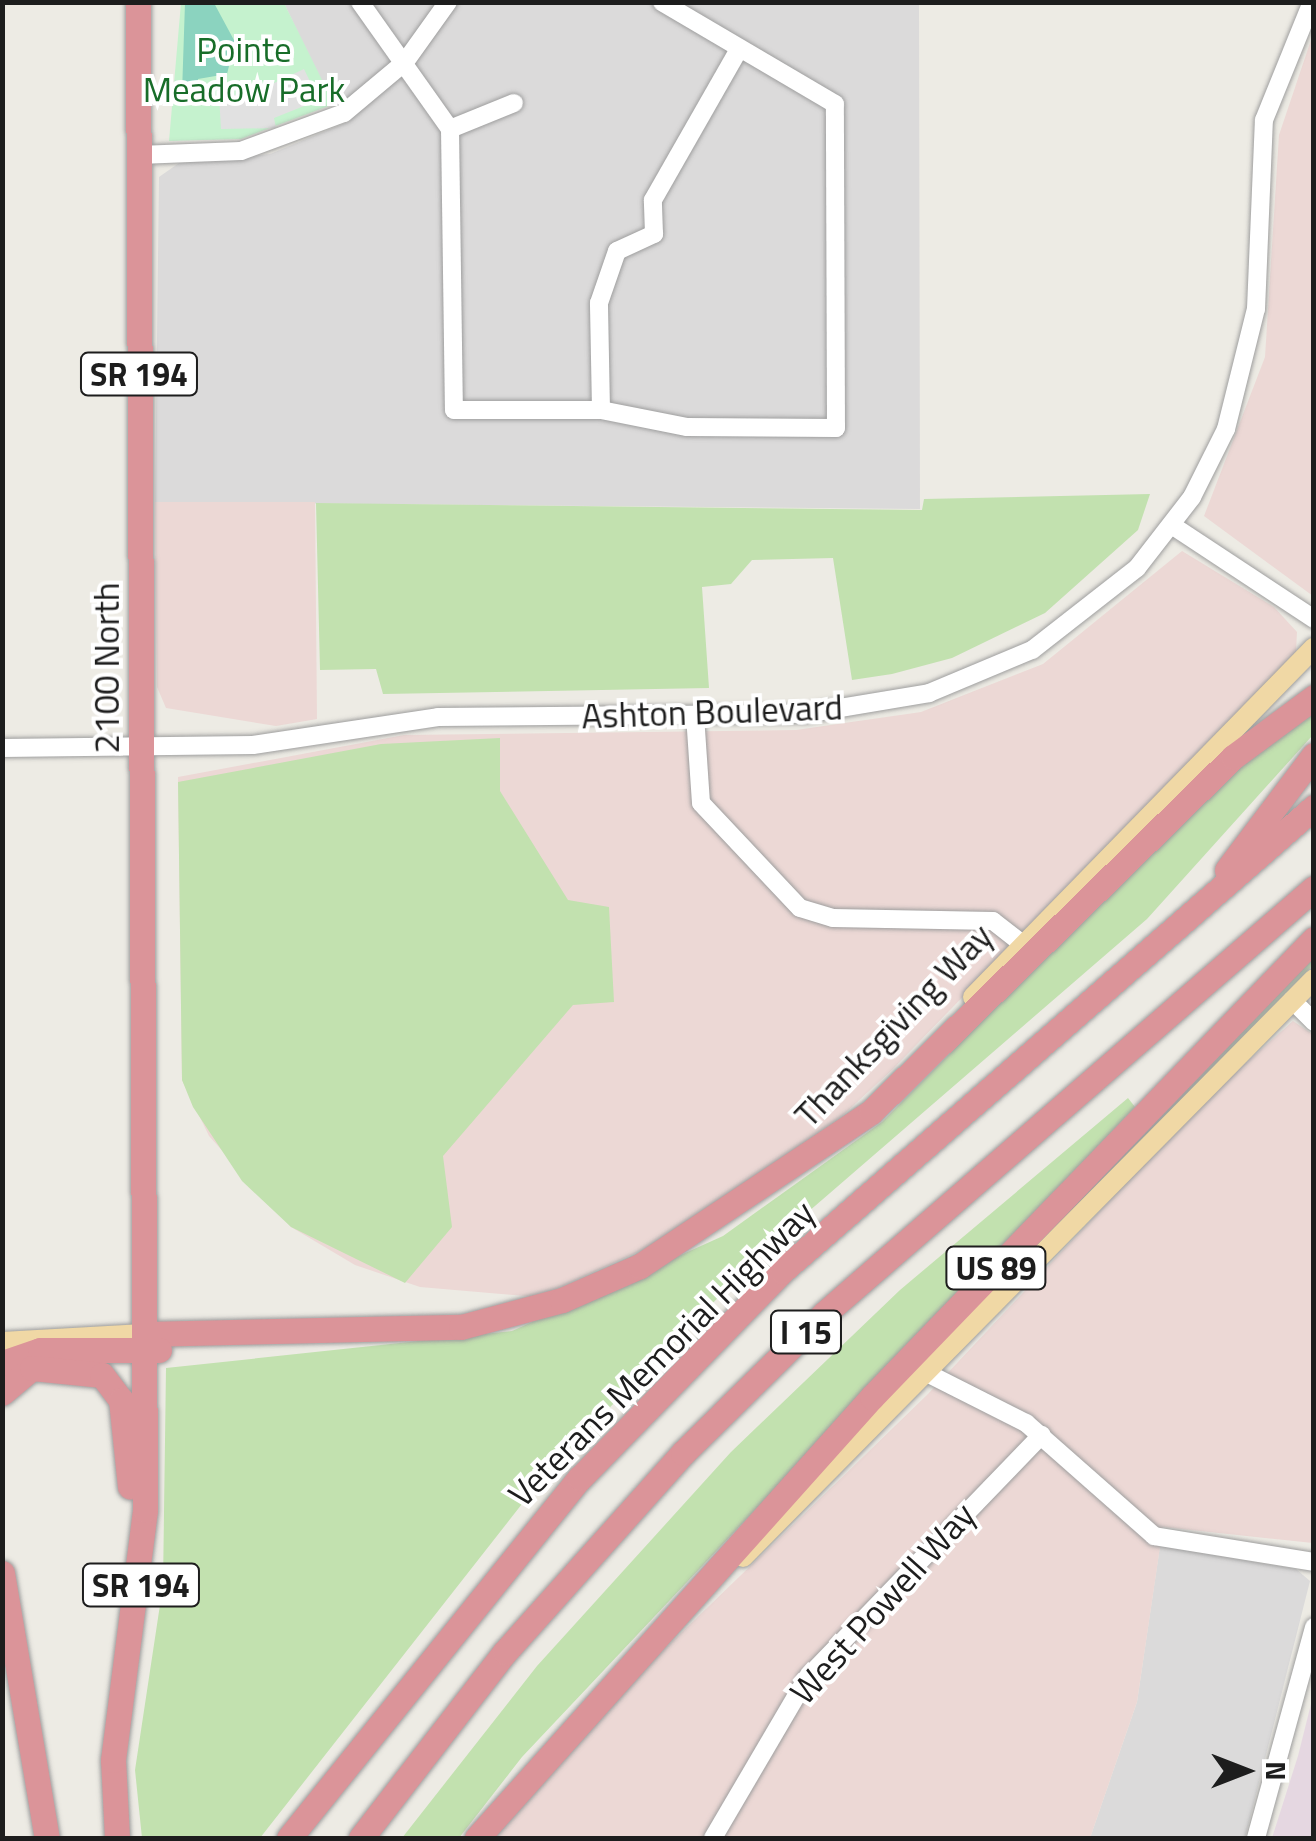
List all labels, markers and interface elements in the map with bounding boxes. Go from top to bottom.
park label: Pointe Meadow Park [143,28,345,110]
road number: SR 194 [79,347,199,401]
street label: 2100 North [85,582,127,754]
street label: Ashton Boulevard [581,685,843,737]
street label: Thanksgiving Way [786,915,1000,1135]
street label: Veterans Memorial Highway [499,1191,823,1515]
road number: US 89 [944,1241,1048,1295]
road number: I 15 [768,1305,844,1359]
street label: West Powell Way [781,1494,983,1712]
road number: SR 194 [81,1558,201,1612]
north arrow [1196,1721,1296,1821]
text: N [1255,1761,1298,1781]

